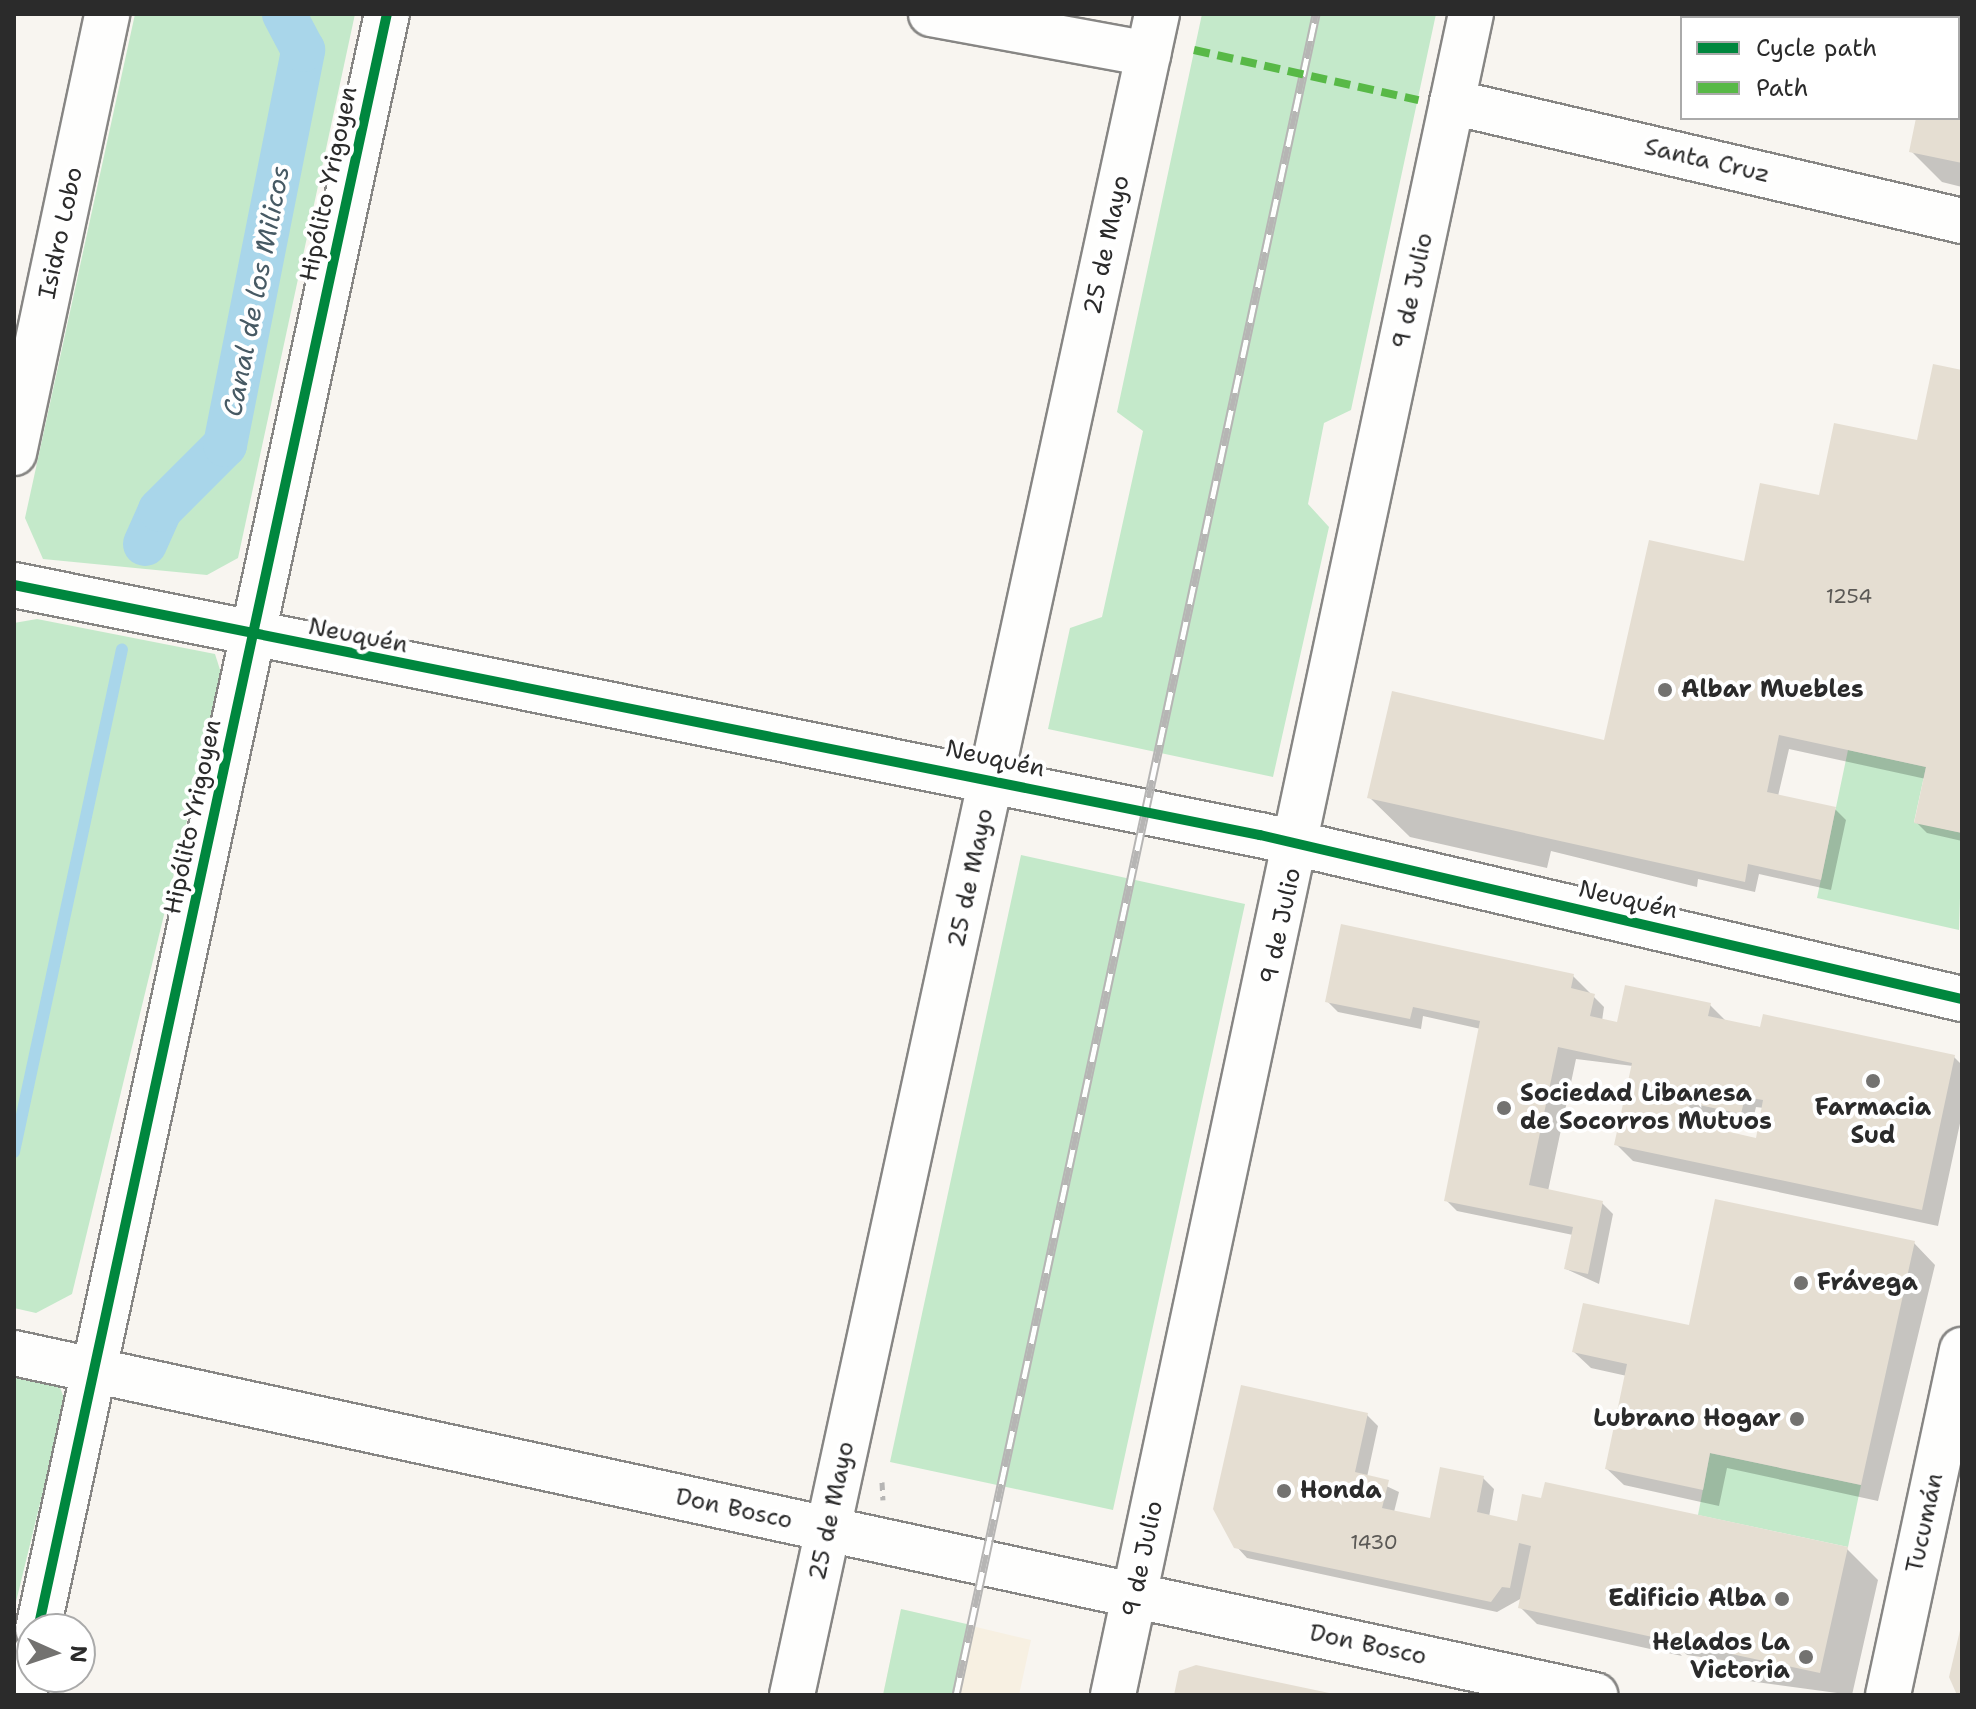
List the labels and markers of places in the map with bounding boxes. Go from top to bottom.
place label: Albar Muebles [1681,676,1864,704]
marker: Albar Muebles [1656,681,1674,699]
marker: Farmacia Sud [1864,1072,1882,1090]
place label: Sociedad Libanesa de Socorros Mutuos [1520,1080,1772,1136]
place label: Farmacia Sud [1815,1094,1931,1150]
marker: Sociedad Libanesa de Socorros Mutuos [1495,1099,1513,1117]
place label: Frávega [1817,1269,1918,1297]
marker: Frávega [1792,1274,1810,1292]
place label: Lubrano Hogar [1593,1405,1781,1433]
marker: Lubrano Hogar [1788,1410,1806,1428]
place label: Honda [1300,1477,1382,1505]
marker: Honda [1275,1482,1293,1500]
place label: Edificio Alba [1608,1585,1766,1613]
marker: Edificio Alba [1773,1590,1791,1608]
place label: Helados La Victoria [1652,1629,1790,1685]
marker: Helados La Victoria [1797,1648,1815,1666]

